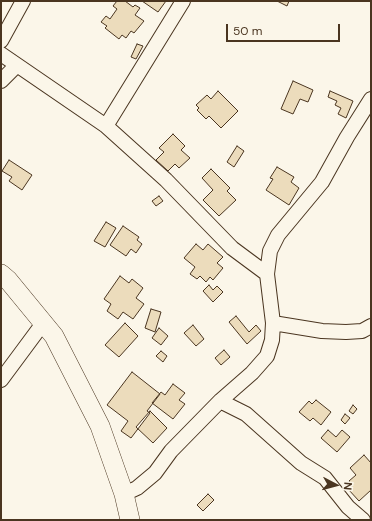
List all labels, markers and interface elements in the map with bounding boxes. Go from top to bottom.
scale bar [228,16,342,42]
text: 50 m [233,23,262,39]
north arrow [316,465,356,505]
text: N [341,482,355,491]

